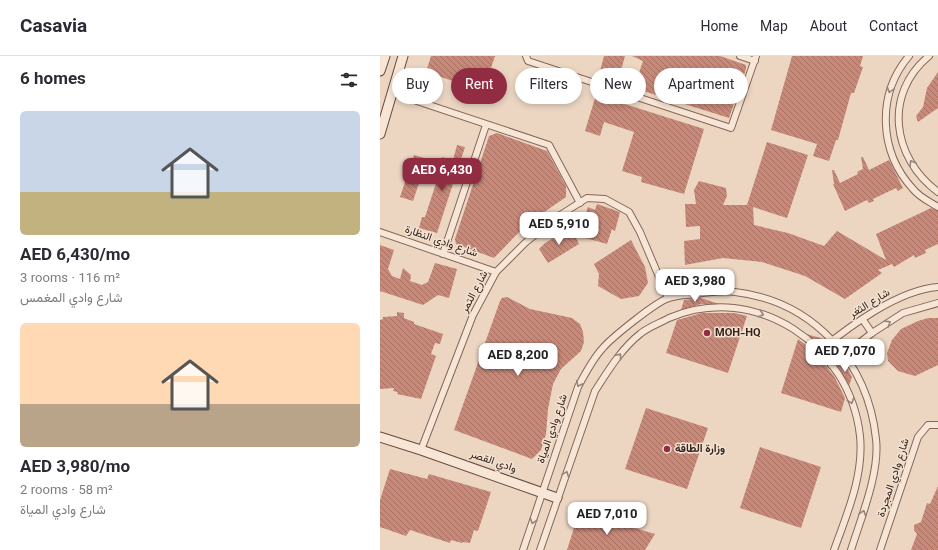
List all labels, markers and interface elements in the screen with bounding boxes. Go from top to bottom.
text: Casavia [20,13,87,42]
text: Home [700,17,738,39]
text: Map [760,17,788,39]
text: About [810,17,847,39]
text: Contact [869,17,918,39]
text: 6 homes [20,67,86,93]
chip: Buy [392,68,443,104]
chip: Rent [451,68,507,104]
chip: Filters [515,68,582,104]
chip: New [590,68,646,104]
chip: Apartment [654,68,748,104]
icon: filters [338,69,360,91]
one-way arrow [886,86,895,93]
icon: home [154,137,226,209]
pin: AED 6,430 [396,158,488,192]
one-way arrow [910,160,917,167]
text: AED 6,430 [412,161,472,181]
pin: AED 5,910 [513,212,605,246]
text: AED 5,910 [529,215,589,235]
street label: شارع وادي النظارة [402,222,480,263]
text: AED 6,430/mo [20,243,130,269]
street label: شارع التمر [456,268,493,317]
text: 3 rooms · 116 m² [20,269,120,289]
pin: AED 3,980 [649,269,741,303]
text: AED 3,980 [665,272,725,292]
street label: شارع الثغر [845,285,894,324]
text: شارع وادي المغمس [20,289,123,309]
one-way arrow [757,309,764,317]
one-way arrow [884,320,891,327]
place label: MOH-HQ [715,325,761,342]
marker: MOH-HQ [702,328,712,338]
pin: AED 7,070 [799,339,891,373]
text: AED 7,070 [815,342,875,362]
pin: AED 8,200 [472,343,564,377]
text: AED 8,200 [488,346,548,366]
icon: home [154,349,226,421]
one-way arrow [614,353,621,360]
one-way arrow [577,380,584,388]
street label: شارع وادي المياة [533,392,573,466]
one-way arrow [846,397,855,404]
street label: شارع وادي المجردة [873,436,915,520]
place label: وزارة الطاقة [675,441,725,458]
marker: وزارة الطاقة [662,444,672,454]
street label: وادي القصر [466,446,519,478]
text: AED 3,980/mo [20,455,130,481]
one-way arrow [562,470,570,477]
text: 2 rooms · 58 m² [20,481,113,501]
text: شارع وادي المياة [20,501,106,521]
pin: AED 7,010 [561,502,653,536]
text: AED 7,010 [577,505,637,525]
one-way arrow [858,510,867,517]
one-way arrow [529,517,538,524]

